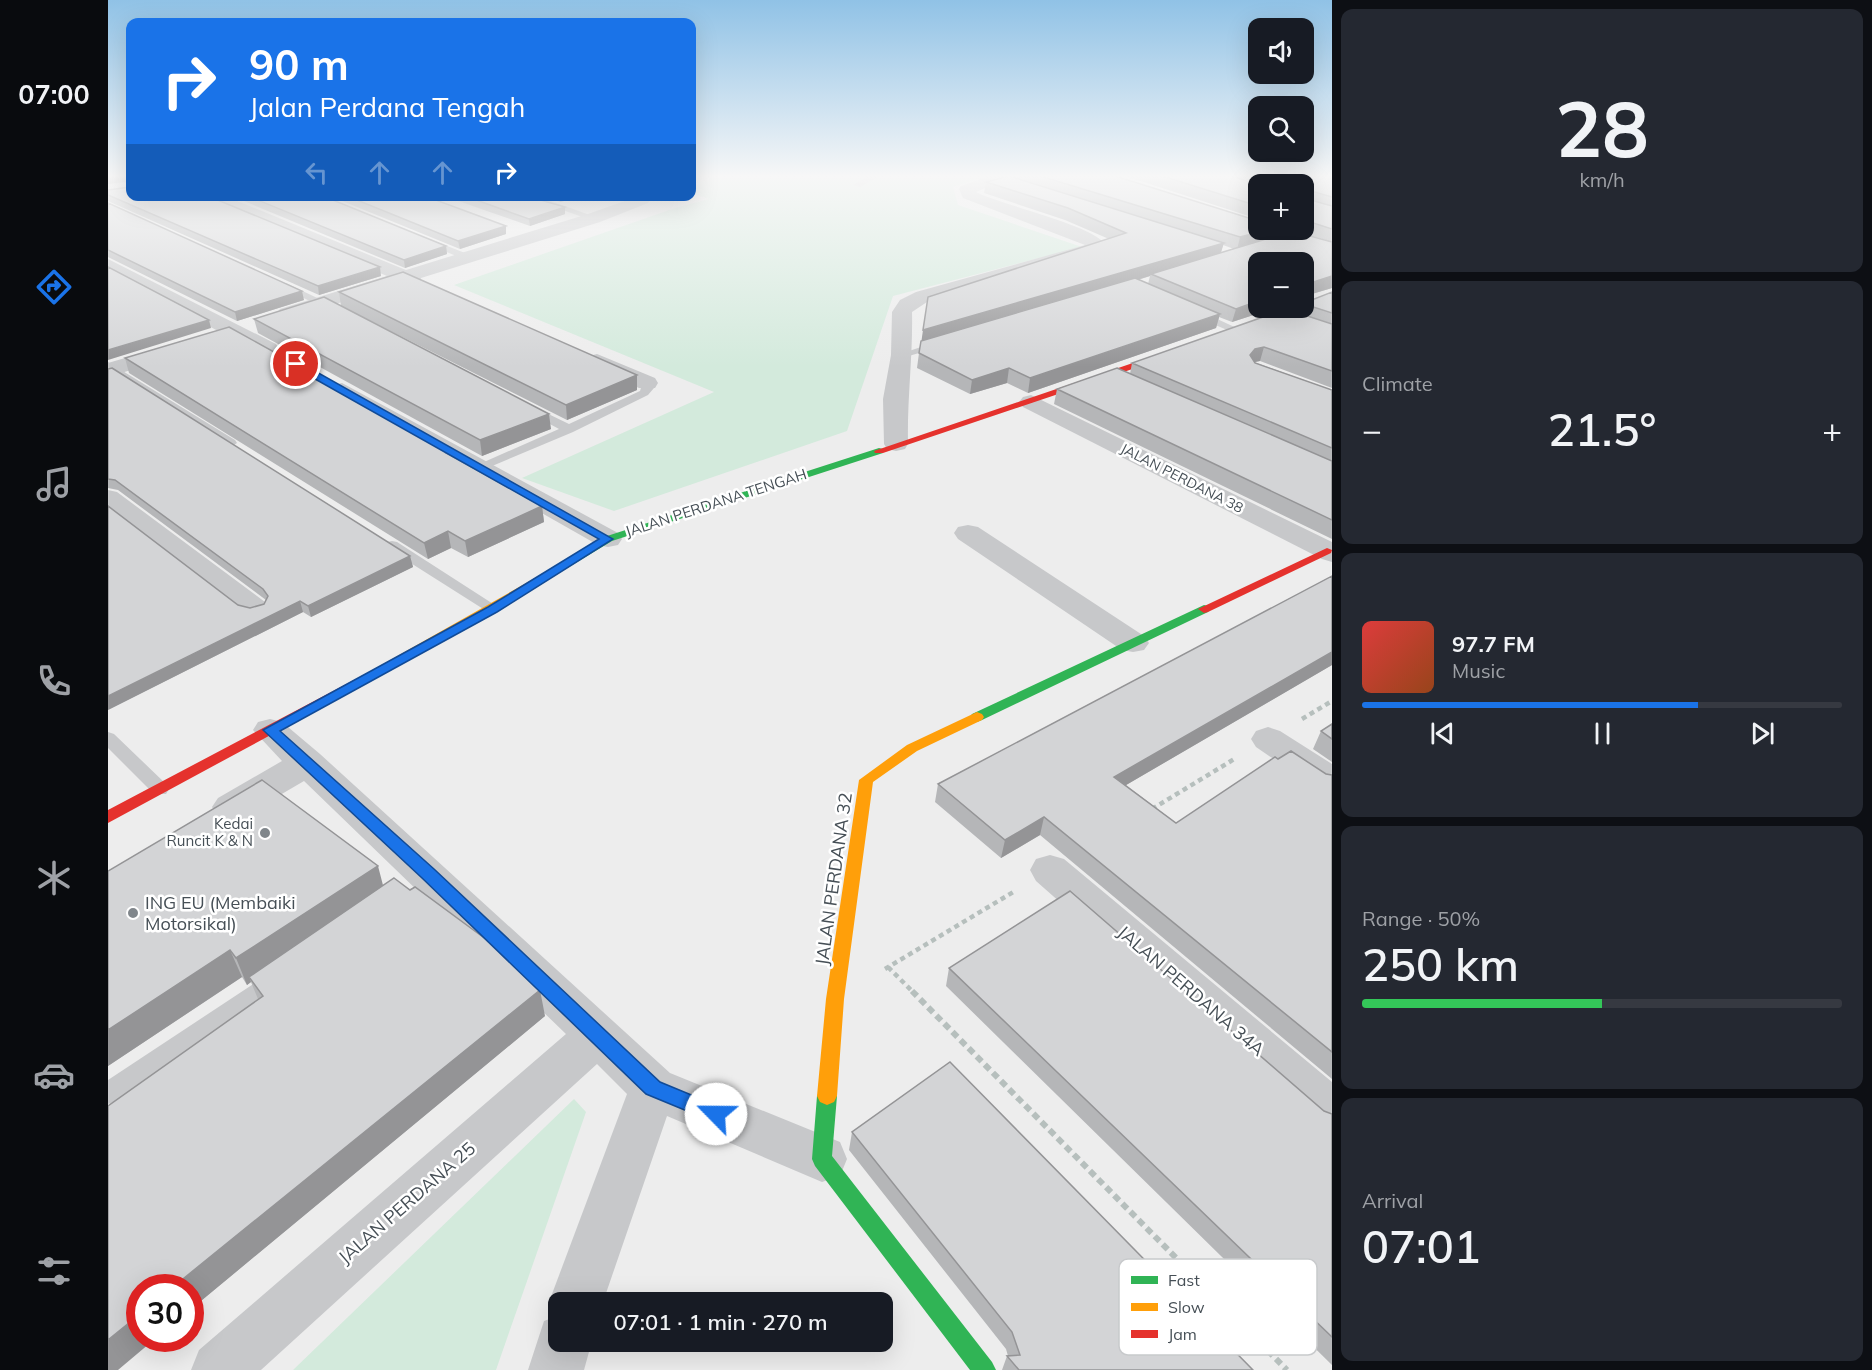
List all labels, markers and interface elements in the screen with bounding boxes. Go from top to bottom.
map controls [1248,18,1314,318]
button: sound [1248,18,1314,84]
text: 90 m [249,38,349,91]
icon: right [150,42,228,120]
text: 07:00 [18,77,90,111]
text: 28 [1555,79,1649,177]
text: Jalan Perdana Tengah [249,90,525,124]
button: search [1248,96,1314,162]
icon: left [300,156,333,189]
icon: ahead [363,156,396,189]
icon: ahead [426,156,459,189]
icon: right [489,156,522,189]
text: km/h [1579,167,1625,192]
button: + [1248,174,1314,240]
button: − [1248,252,1314,318]
icon: directions [33,266,75,308]
pin [270,338,321,389]
icon: arrive [279,347,312,380]
text: Climate [1362,371,1433,396]
text: 21.5° [1548,401,1656,457]
text: − [1362,409,1382,450]
text: + [1822,409,1842,450]
street label: JALAN PERDANA 38 [1118,439,1246,517]
icon: music [33,463,75,505]
street label: JALAN PERDANA TENGAH [623,464,809,541]
text: 97.7 FM [1452,630,1535,658]
text: Music [1452,658,1505,683]
icon: phone [33,660,75,702]
icon: previous [1426,717,1459,750]
icon: pause [1586,717,1619,750]
icon: next [1746,717,1779,750]
street label: JALAN PERDANA 32 [810,791,857,967]
place label: Kedai Runcit K & N [166,814,253,850]
marker: Kedai Runcit K & N [258,826,272,840]
icon: climate [33,857,75,899]
place label: ING EU (Membaiki Motorsikal) [145,891,296,935]
marker: ING EU (Membaiki Motorsikal) [126,906,140,920]
text: Range · 50% [1362,906,1480,931]
street label: JALAN PERDANA 34A [1113,920,1270,1061]
text: 250 km [1362,936,1519,992]
icon: car [33,1054,75,1096]
position arrow [684,1082,748,1146]
street label: JALAN PERDANA 25 [333,1137,480,1268]
text: Arrival [1362,1188,1423,1213]
text: 07:01 [1362,1218,1481,1274]
icon: filters [33,1250,75,1292]
legend [1119,1259,1317,1355]
text: Fast [1168,1270,1200,1290]
speed limit sign: 30 [126,1274,204,1352]
text: Slow [1168,1297,1205,1317]
text: 07:01 · 1 min · 270 m [613,1308,828,1336]
text: Jam [1168,1324,1197,1344]

